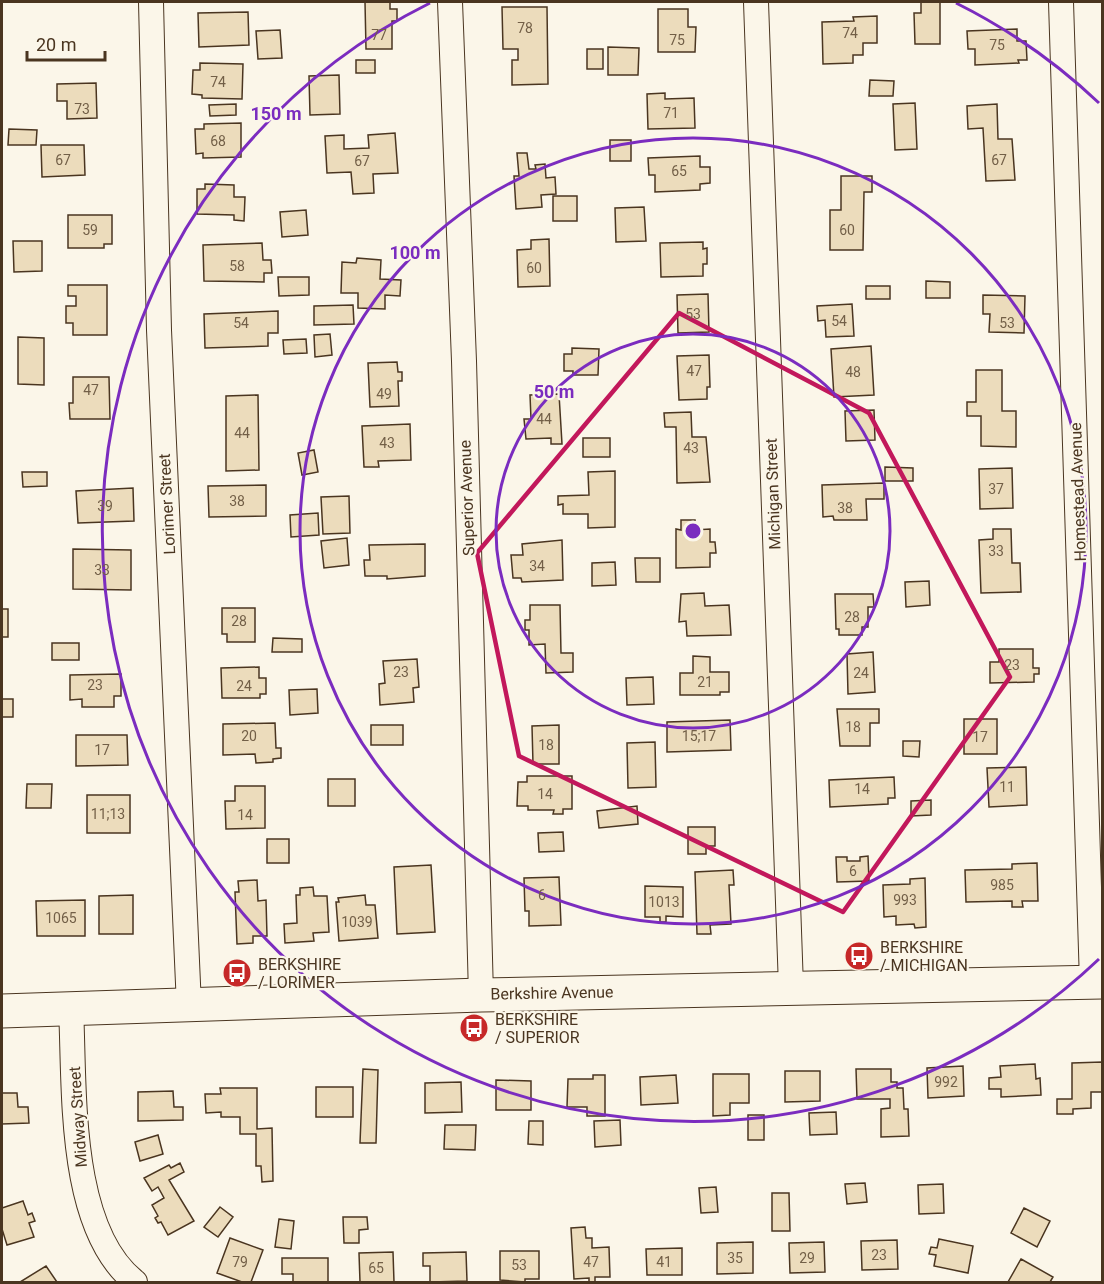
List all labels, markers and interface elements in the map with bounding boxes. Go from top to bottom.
house number: 78 [517,20,533,36]
scale bar [27,24,105,62]
house number: 74 [842,25,858,41]
house number: 77 [371,27,387,43]
house number: 75 [669,32,685,48]
text: 20 m [36,34,76,55]
house number: 75 [989,37,1005,53]
house number: 74 [210,74,226,90]
house number: 73 [74,101,90,117]
text: 150 m [250,103,302,124]
house number: 71 [663,105,679,121]
house number: 68 [210,133,226,149]
house number: 67 [55,152,71,168]
house number: 67 [991,152,1007,168]
house number: 67 [354,153,370,169]
house number: 65 [671,163,687,179]
house number: 59 [82,222,98,238]
house number: 60 [839,222,855,238]
text: 100 m [389,242,441,263]
house number: 58 [229,258,245,274]
house number: 60 [526,260,542,276]
house number: 53 [685,306,701,322]
house number: 54 [831,313,847,329]
house number: 54 [233,315,249,331]
house number: 53 [999,315,1015,331]
house number: 47 [686,363,702,379]
house number: 48 [845,364,861,380]
text: 50 m [534,381,574,402]
house number: 47 [83,382,99,398]
house number: 49 [376,386,392,402]
house number: 44 [536,411,552,427]
street label: Homestead Avenue [1066,422,1090,562]
house number: 44 [234,425,250,441]
house number: 43 [379,435,395,451]
street label: Michigan Street [762,438,784,550]
street label: Superior Avenue [455,440,479,556]
house number: 43 [683,440,699,456]
street label: Lorimer Street [155,453,179,555]
house number: 37 [988,481,1004,497]
house number: 38 [229,493,245,509]
house number: 39 [97,498,113,514]
house number: 38 [837,500,853,516]
centre of rings [683,521,703,541]
house number: 33 [988,543,1004,559]
house number: 34 [529,558,545,574]
house number: 33 [94,562,110,578]
house number: 28 [844,609,860,625]
house number: 28 [231,613,247,629]
house number: 23 [1004,657,1020,673]
house number: 23 [393,664,409,680]
house number: 24 [853,665,869,681]
house number: 21 [697,674,713,690]
house number: 23 [87,677,103,693]
house number: 24 [236,678,252,694]
house number: 18 [845,719,861,735]
house number: 20 [241,728,257,744]
house number: 15;17 [682,728,716,744]
house number: 17 [972,729,988,745]
house number: 18 [538,737,554,753]
house number: 17 [94,742,110,758]
house number: 11 [999,779,1015,795]
house number: 14 [854,781,870,797]
house number: 14 [537,786,553,802]
house number: 11;13 [91,806,125,822]
house number: 14 [237,807,253,823]
house number: 6 [849,863,857,879]
house number: 985 [990,877,1014,893]
house number: 6 [538,887,546,903]
house number: 993 [893,892,917,908]
house number: 1013 [648,894,680,910]
house number: 1065 [45,910,77,926]
house number: 1039 [341,914,373,930]
place label: BERKSHIRE / MICHIGAN [880,938,968,975]
bus stop icon: BERKSHIRE / MICHIGAN [843,940,875,972]
place label: BERKSHIRE / LORIMER [258,955,341,992]
bus stop icon: BERKSHIRE / LORIMER [221,957,253,989]
street label: Berkshire Avenue [490,982,614,1004]
place label: BERKSHIRE / SUPERIOR [495,1010,580,1047]
bus stop icon: BERKSHIRE / SUPERIOR [458,1012,490,1044]
street label: Midway Street [65,1066,91,1168]
house number: 992 [934,1074,958,1090]
house number: 23 [871,1247,887,1263]
house number: 35 [727,1250,743,1266]
house number: 29 [799,1250,815,1266]
house number: 79 [232,1254,248,1270]
house number: 47 [583,1254,599,1270]
house number: 41 [656,1254,672,1270]
house number: 53 [511,1257,527,1273]
house number: 65 [368,1260,384,1276]

